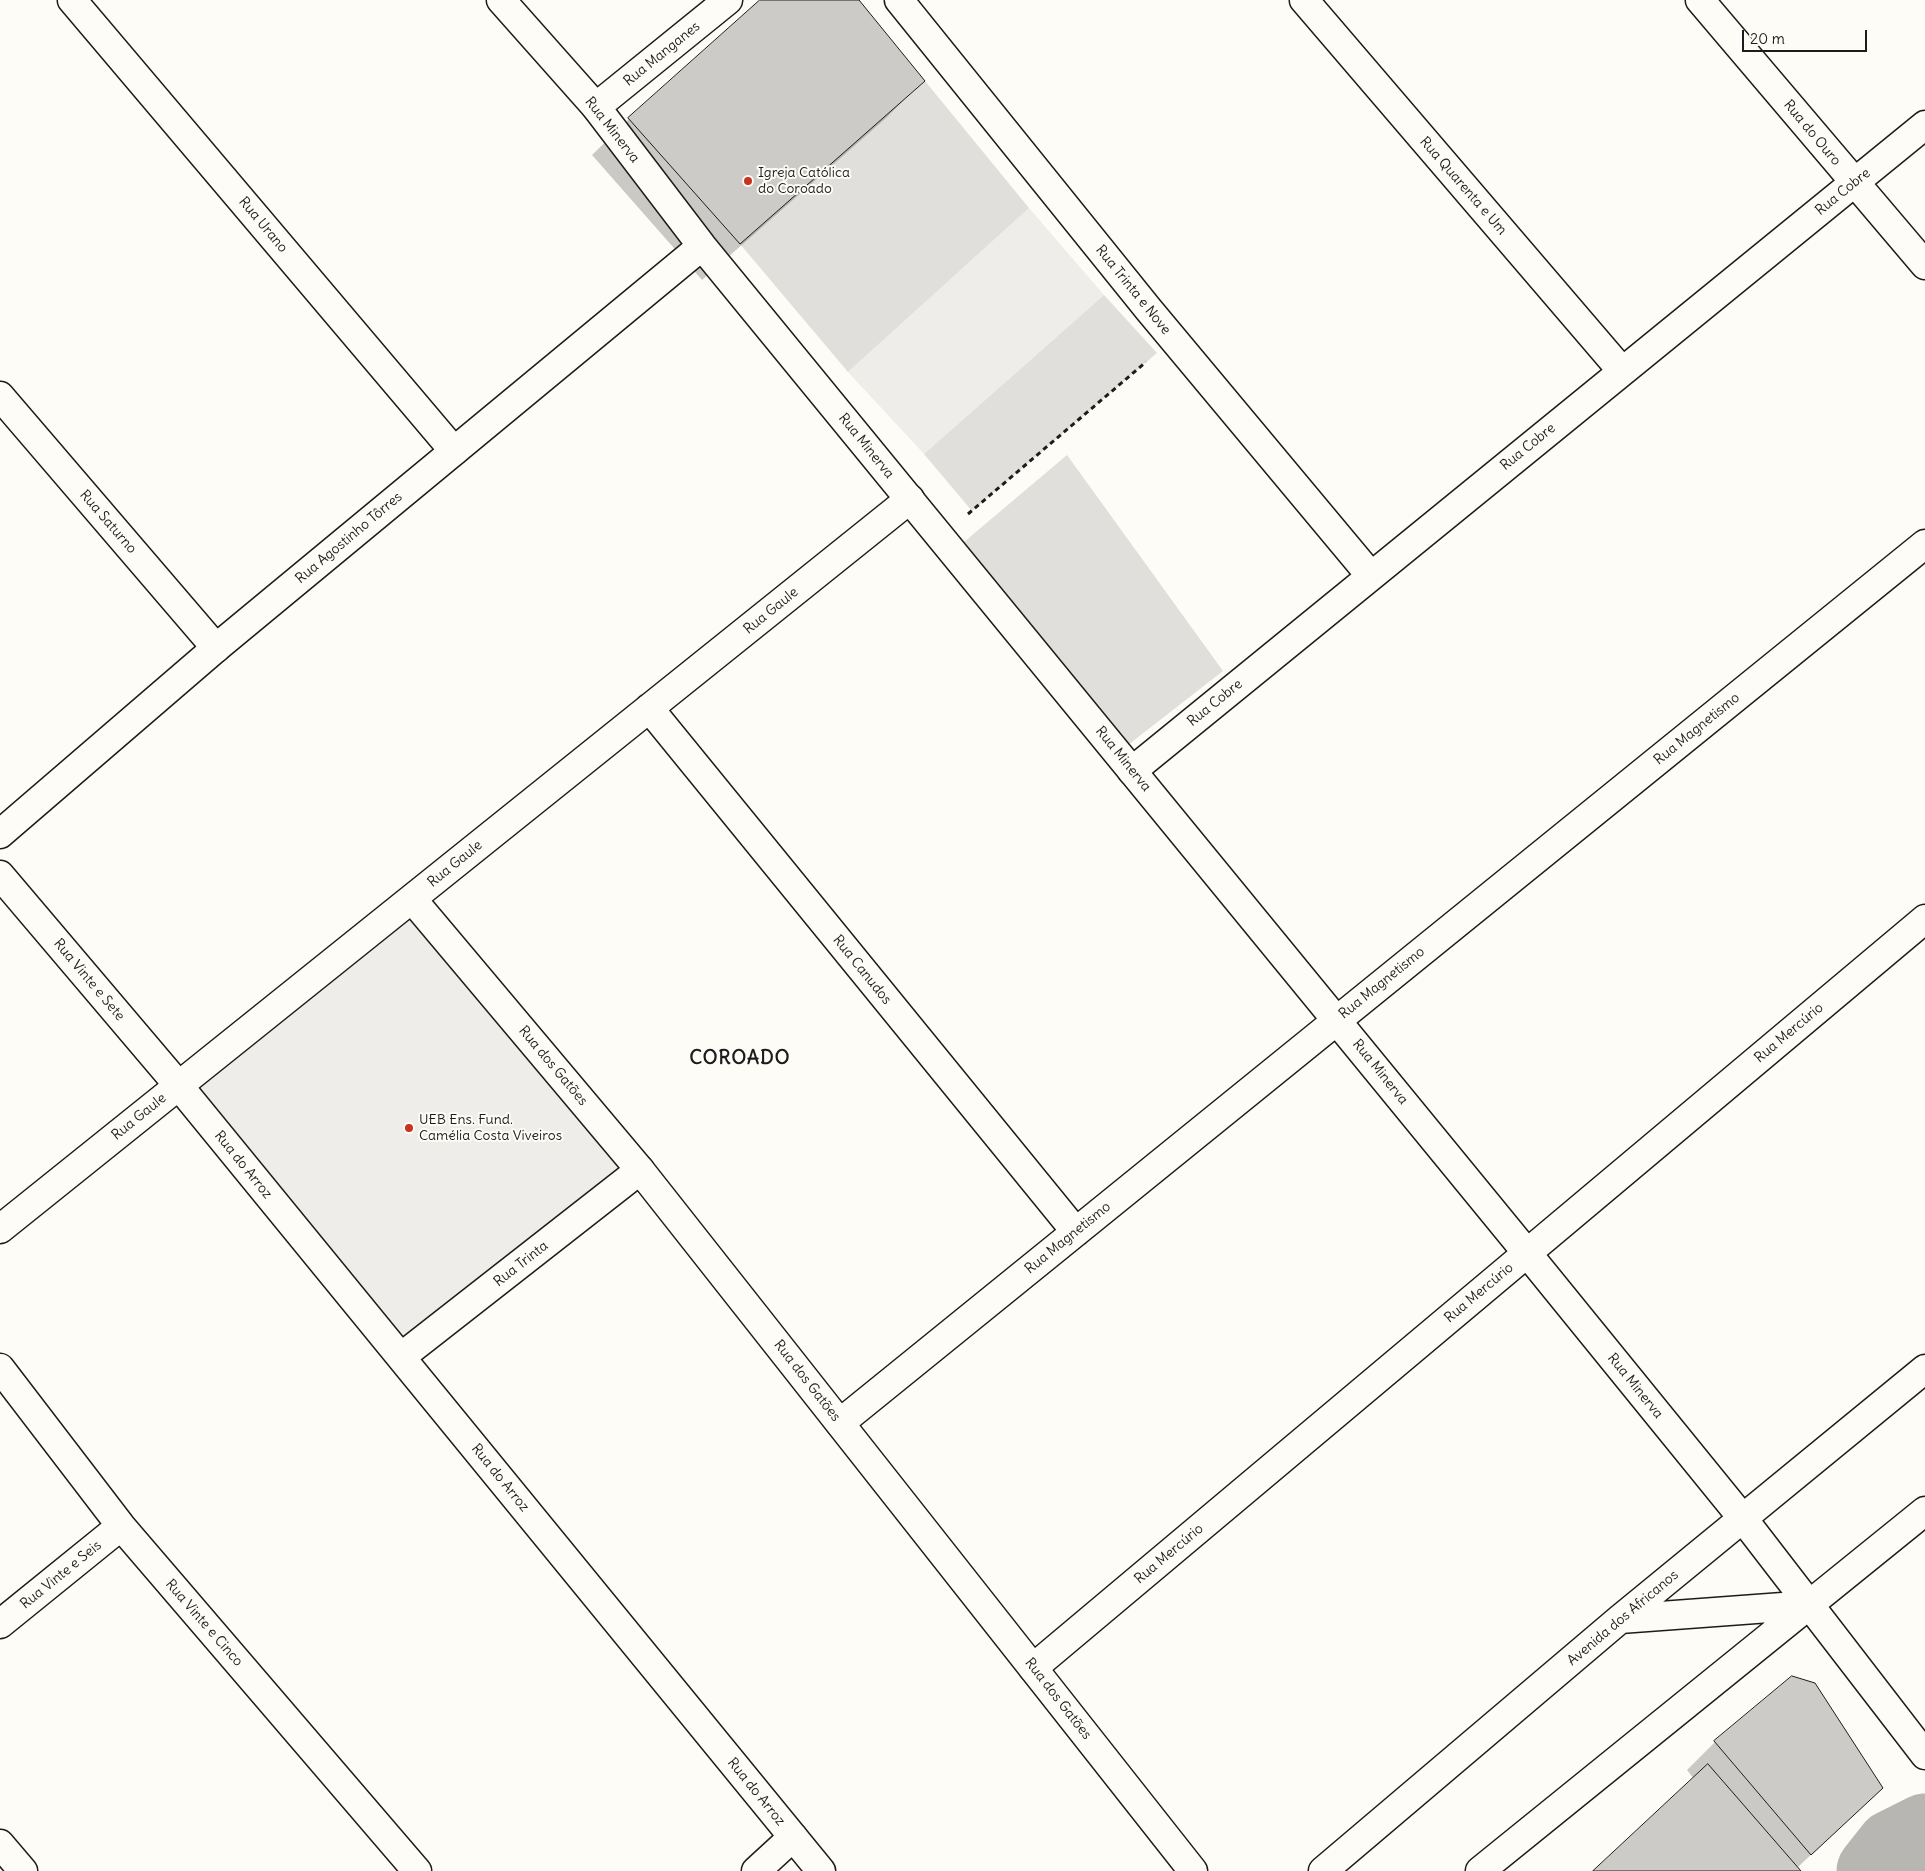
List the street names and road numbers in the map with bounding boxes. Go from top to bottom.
street label: Rua Manganes [620,18,704,90]
street label: Rua Minerva [581,94,643,166]
street label: Rua do Ouro [1780,97,1844,169]
street label: Rua Quarenta e Um [1416,134,1510,238]
street label: Rua Cobre [1812,165,1874,219]
street label: Rua Urano [235,194,291,256]
street label: Rua Trinta e Nove [1092,242,1174,338]
street label: Rua Minerva [835,410,897,482]
street label: Rua Cobre [1497,420,1559,474]
street label: Rua Saturno [76,487,140,557]
street label: Rua Agostinho Tôrres [292,489,406,587]
street label: Rua Gaule [740,584,802,638]
street label: Rua Cobre [1184,676,1246,730]
street label: Rua Magnetismo [1651,689,1743,769]
street label: Rua Minerva [1092,723,1154,795]
street label: Rua Gaule [424,837,486,891]
street label: Rua Canudos [829,932,895,1008]
street label: Rua Vinte e Sete [50,936,128,1024]
street label: Rua Magnetismo [1336,943,1428,1023]
street label: Rua Mercúrio [1751,999,1827,1067]
street label: Rua dos Gatões [515,1023,591,1109]
street label: Rua Minerva [1349,1036,1411,1108]
street label: Rua Gaule [108,1090,170,1144]
street label: Rua do Arroz [211,1128,275,1202]
street label: Rua Magnetismo [1022,1198,1114,1278]
street label: Rua Trinta [491,1238,551,1290]
street label: Rua Mercúrio [1441,1259,1517,1327]
street label: Rua dos Gatões [770,1337,844,1425]
street label: Rua Minerva [1604,1350,1666,1422]
street label: Rua do Arroz [468,1441,532,1515]
street label: Rua Mercúrio [1131,1520,1207,1588]
street label: Rua Vinte e Seis [17,1537,105,1613]
street label: Avenida dos Africanos [1564,1567,1682,1669]
street label: Rua Vinte e Cinco [162,1576,246,1670]
street label: Rua dos Gatões [1021,1655,1095,1743]
street label: Rua do Arroz [724,1755,788,1829]

